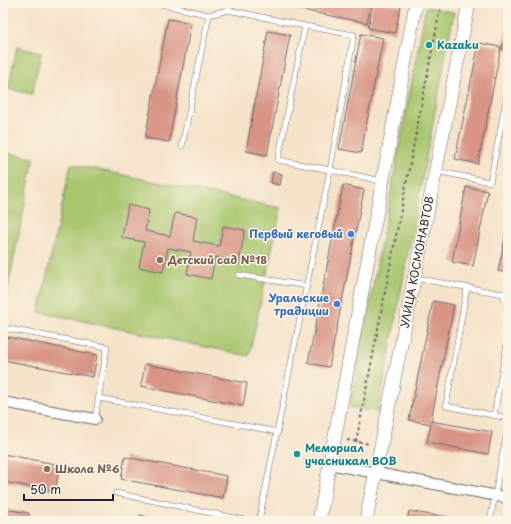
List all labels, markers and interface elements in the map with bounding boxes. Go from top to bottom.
place label: Kazaku [437,36,479,53]
marker: Kazaku [424,40,434,50]
street label: УЛИЦА КОСМОНАВТОВ [395,195,438,329]
place label: Первый кеговый [249,225,343,242]
marker: Первый кеговый [346,229,356,239]
place label: Детский сад №18 [167,251,267,268]
marker: Детский сад №18 [155,255,165,265]
place label: Уральские традиции [268,289,329,319]
marker: Уральские традиции [332,299,342,309]
place label: Мемориал учасникам ВОВ [305,439,397,469]
marker: Мемориал учасникам ВОВ [292,449,302,459]
place label: Школа №6 [55,460,120,477]
marker: Школа №6 [42,464,52,474]
scale bar [24,476,113,502]
text: 50 m [30,480,61,498]

